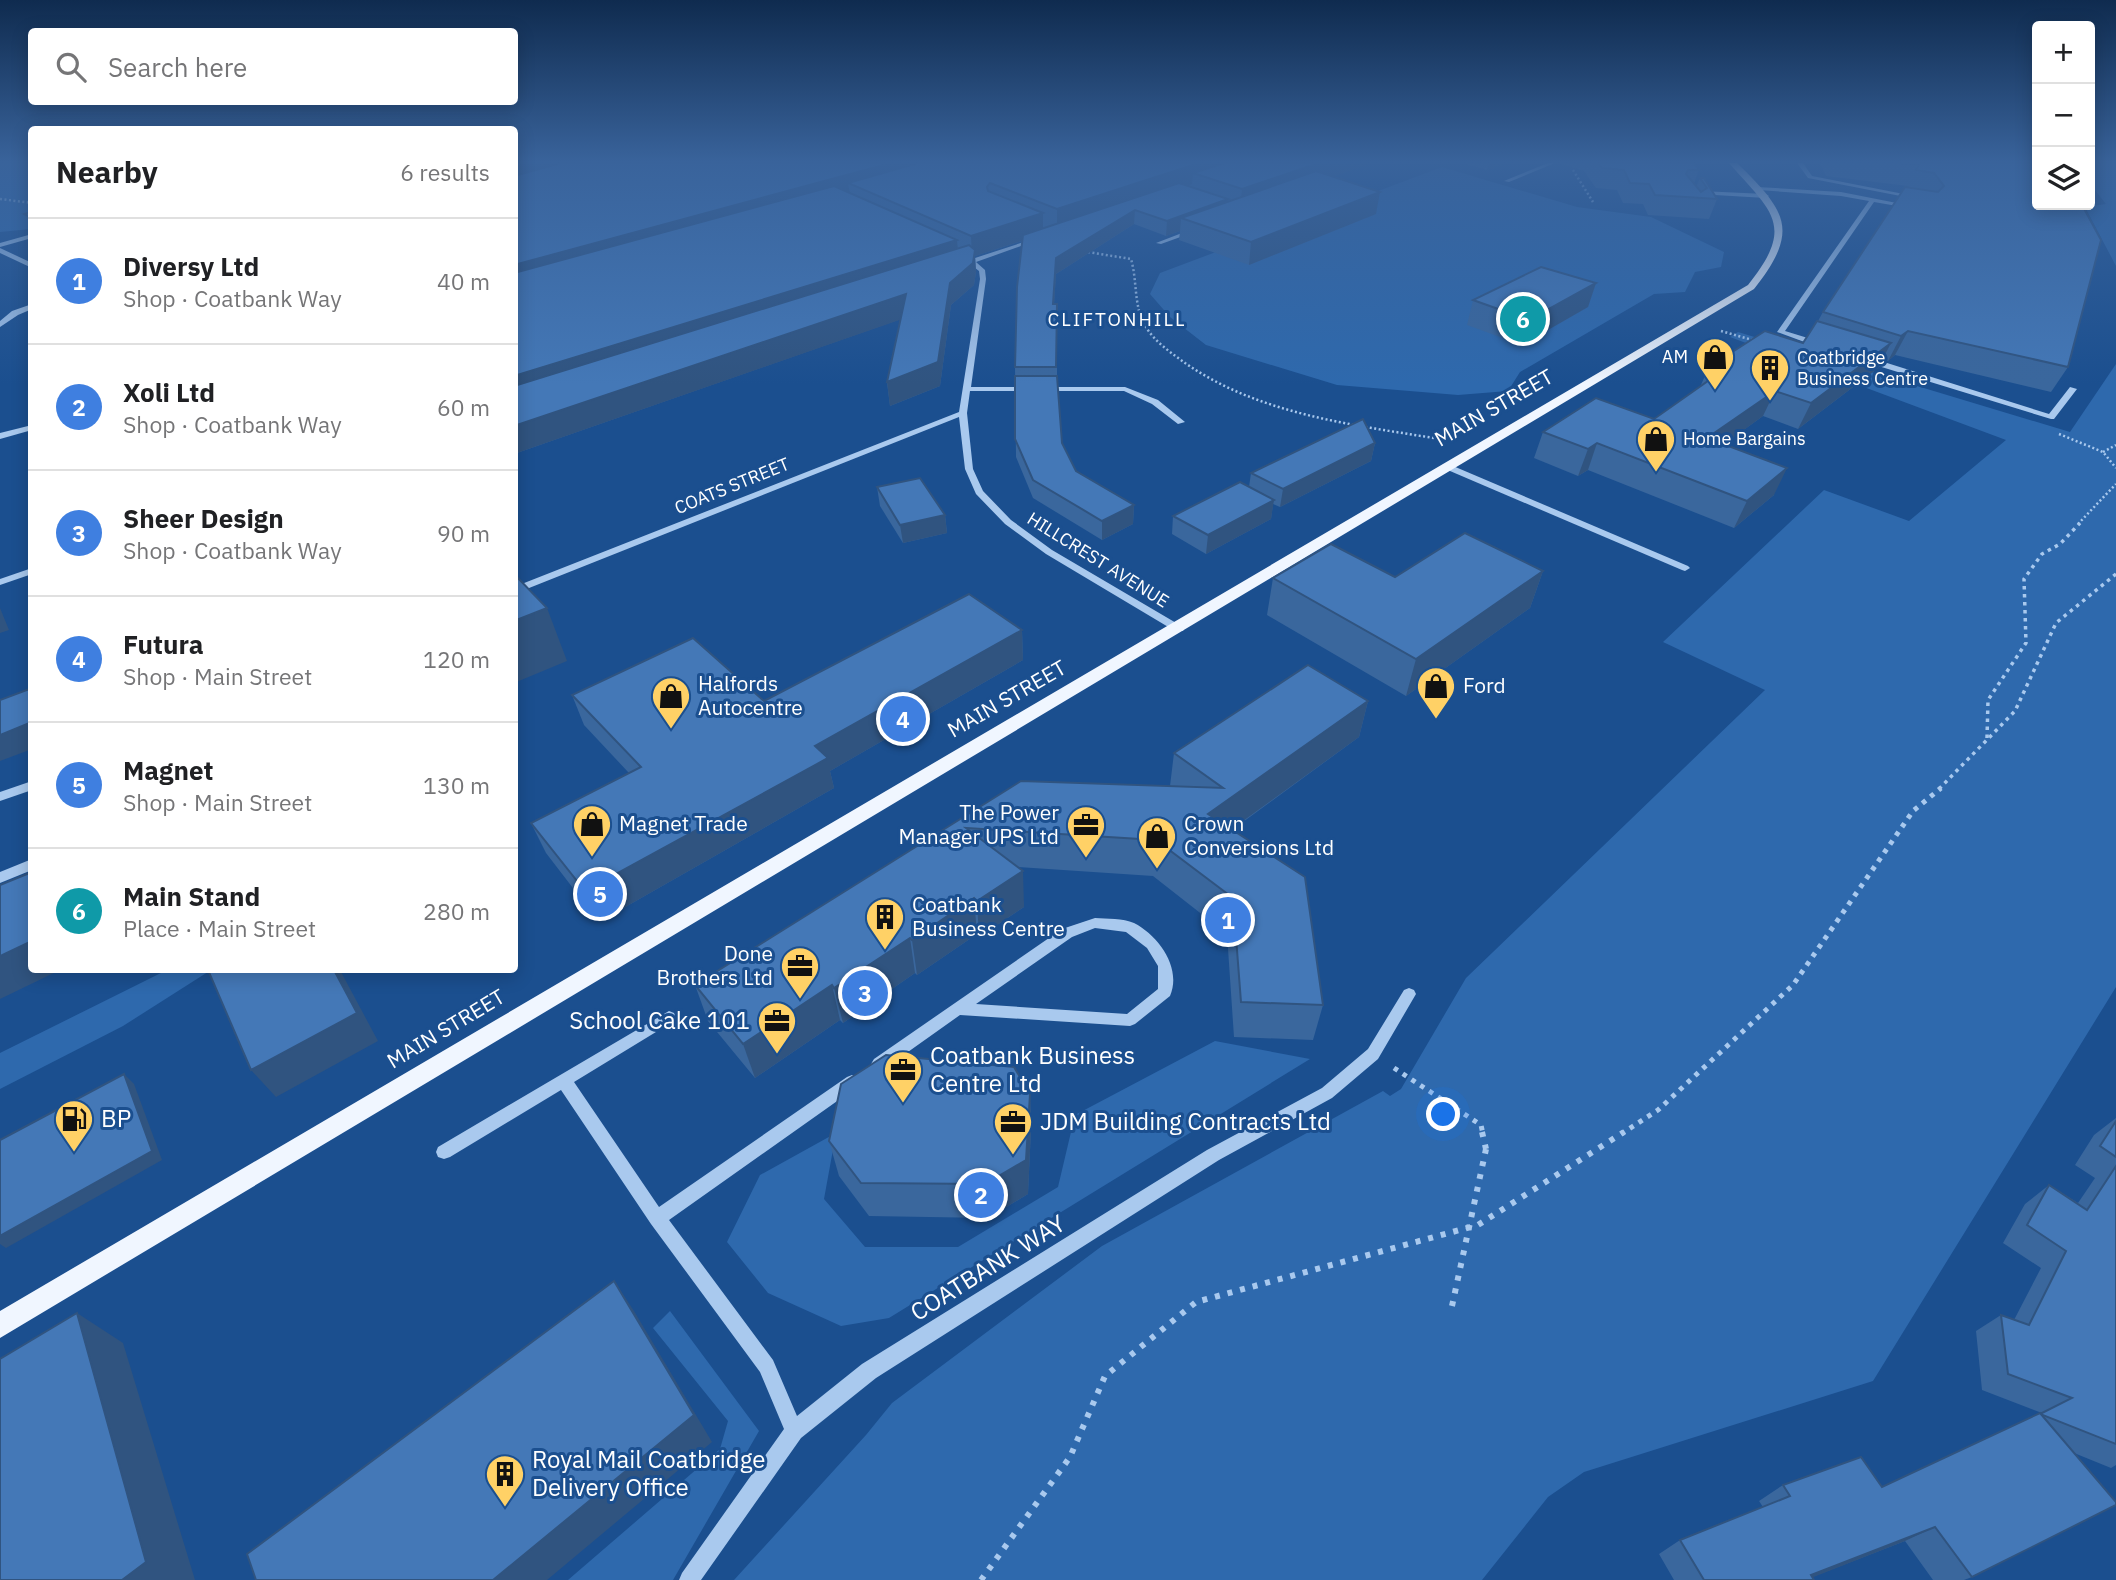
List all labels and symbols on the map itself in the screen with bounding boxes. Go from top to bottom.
pin: 6 [1500,293,1546,345]
district label: CLIFTONHILL [1048,307,1186,331]
shop icon: AM [1694,336,1736,391]
place label: AM [1662,345,1688,368]
place label: Coatbridge Business Centre [1797,346,1928,390]
building icon: Coatbridge Business Centre [1749,347,1791,402]
street label: MAIN STREET [1429,362,1558,452]
shop icon: Home Bargains [1635,418,1677,473]
place label: Home Bargains [1683,427,1806,450]
street label: COATS STREET [671,452,793,519]
street label: HILLCREST AVENUE [1023,507,1174,613]
street label: MAIN STREET [942,653,1071,743]
shop icon: Ford [1415,665,1457,720]
place label: Halfords Autocentre [698,669,803,721]
place label: Ford [1463,671,1506,699]
shop icon: Halfords Autocentre [650,675,692,730]
pin: 4 [880,693,926,745]
place label: The Power Manager UPS Ltd [899,798,1059,850]
shop icon: Magnet Trade [571,803,613,858]
office icon: The Power Manager UPS Ltd [1065,804,1107,859]
place label: Magnet Trade [619,809,748,837]
place label: Crown Conversions Ltd [1184,809,1334,861]
shop icon: Crown Conversions Ltd [1136,815,1178,870]
pin: 5 [577,868,623,920]
place label: Coatbank Business Centre [912,890,1065,942]
pin: 1 [1205,894,1251,946]
building icon: Coatbank Business Centre [864,896,906,951]
place label: Done Brothers Ltd [656,939,773,991]
office icon: Done Brothers Ltd [779,945,821,1000]
pin: 3 [842,967,888,1019]
street label: MAIN STREET [381,982,510,1074]
office icon: School Cake 101 [756,1000,798,1055]
place label: School Cake 101 [569,1004,750,1036]
place label: Coatbank Business Centre Ltd [930,1039,1135,1099]
office icon: Coatbank Business Centre Ltd [882,1049,924,1104]
your location [1426,1097,1460,1131]
fuel station icon: BP [53,1098,95,1153]
office icon: JDM Building Contracts Ltd [992,1101,1034,1156]
place label: BP [101,1102,131,1134]
place label: JDM Building Contracts Ltd [1040,1105,1331,1137]
pin: 2 [958,1169,1004,1221]
street label: COATBANK WAY [904,1207,1071,1328]
place label: Royal Mail Coatbridge Delivery Office [532,1443,765,1503]
building icon: Royal Mail Coatbridge Delivery Office [484,1453,526,1508]

